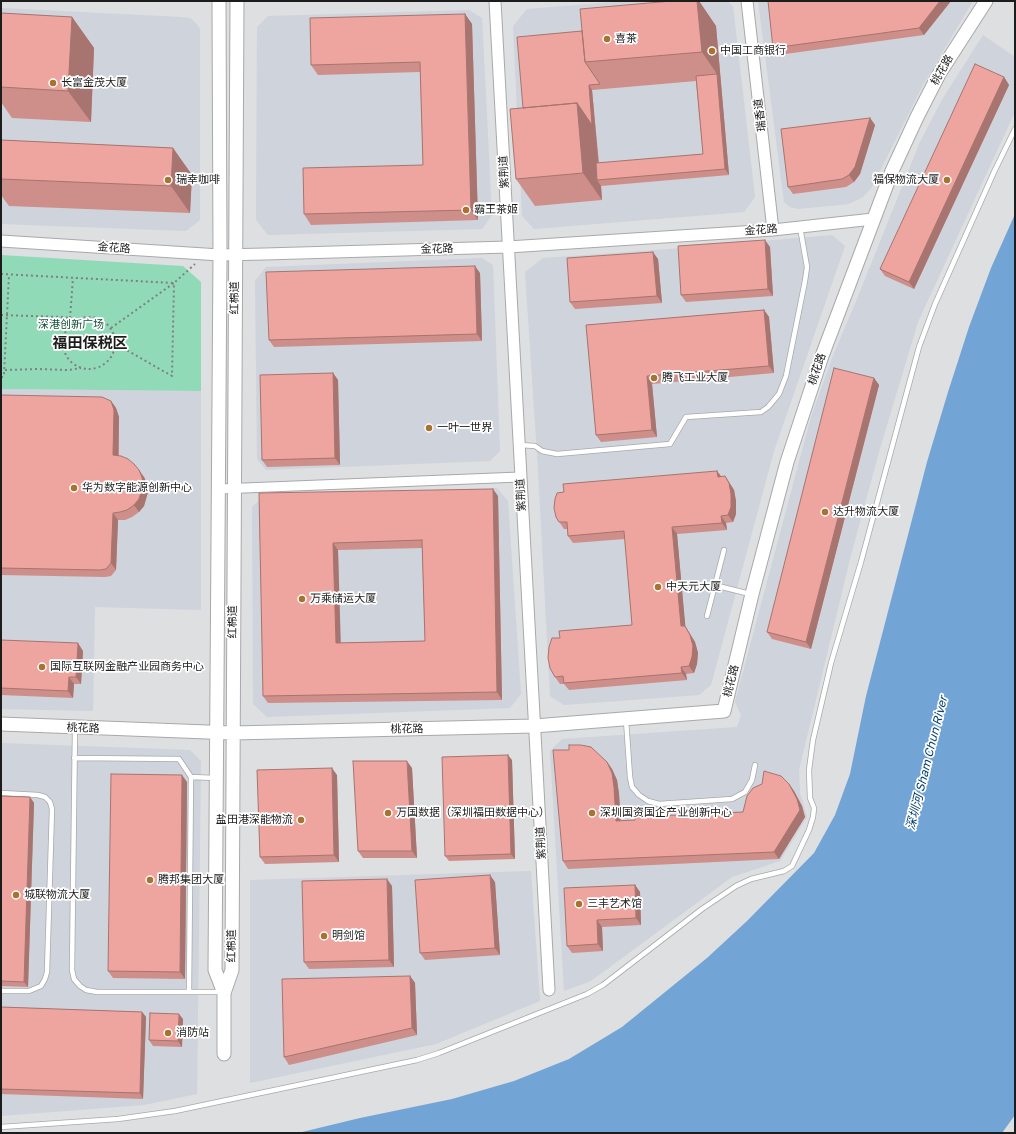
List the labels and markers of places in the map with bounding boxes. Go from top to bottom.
place label: 喜茶 [615,32,637,46]
marker: 喜茶 [602,34,612,44]
place label: 中国工商银行 [720,44,786,58]
marker: 中国工商银行 [707,46,717,56]
place label: 长富金茂大厦 [61,76,127,90]
marker: 长富金茂大厦 [48,78,58,88]
place label: 瑞幸咖啡 [176,173,220,187]
place label: 福保物流大厦 [873,173,939,187]
marker: 瑞幸咖啡 [163,175,173,185]
marker: 福保物流大厦 [942,175,952,185]
place label: 霸王茶姬 [474,203,518,217]
marker: 霸王茶姬 [461,205,471,215]
place label: 腾飞工业大厦 [662,371,728,385]
marker: 腾飞工业大厦 [649,373,659,383]
place label: 一叶一世界 [437,421,492,435]
marker: 一叶一世界 [424,423,434,433]
place label: 华为数字能源创新中心 [82,481,192,495]
marker: 华为数字能源创新中心 [69,483,79,493]
place label: 达升物流大厦 [833,505,899,519]
marker: 达升物流大厦 [820,507,830,517]
place label: 中天元大厦 [666,580,721,594]
marker: 中天元大厦 [653,582,663,592]
place label: 万乘储运大厦 [310,592,376,606]
marker: 万乘储运大厦 [297,594,307,604]
place label: 国际互联网金融产业园商务中心 [50,660,204,674]
marker: 国际互联网金融产业园商务中心 [37,662,47,672]
place label: 万国数据（深圳福田数据中心） [396,806,550,820]
place label: 深圳国资国企产业创新中心 [600,806,732,820]
marker: 万国数据（深圳福田数据中心） [383,808,393,818]
marker: 深圳国资国企产业创新中心 [587,808,597,818]
place label: 盐田港深能物流 [216,813,293,827]
marker: 盐田港深能物流 [296,815,306,825]
place label: 腾邦集团大厦 [158,873,224,887]
marker: 腾邦集团大厦 [145,875,155,885]
place label: 城联物流大厦 [24,888,90,902]
marker: 城联物流大厦 [11,890,21,900]
place label: 三丰艺术馆 [587,897,642,911]
marker: 三丰艺术馆 [574,899,584,909]
place label: 明剑馆 [332,929,365,943]
marker: 明剑馆 [319,931,329,941]
place label: 消防站 [176,1026,209,1040]
marker: 消防站 [163,1028,173,1038]

